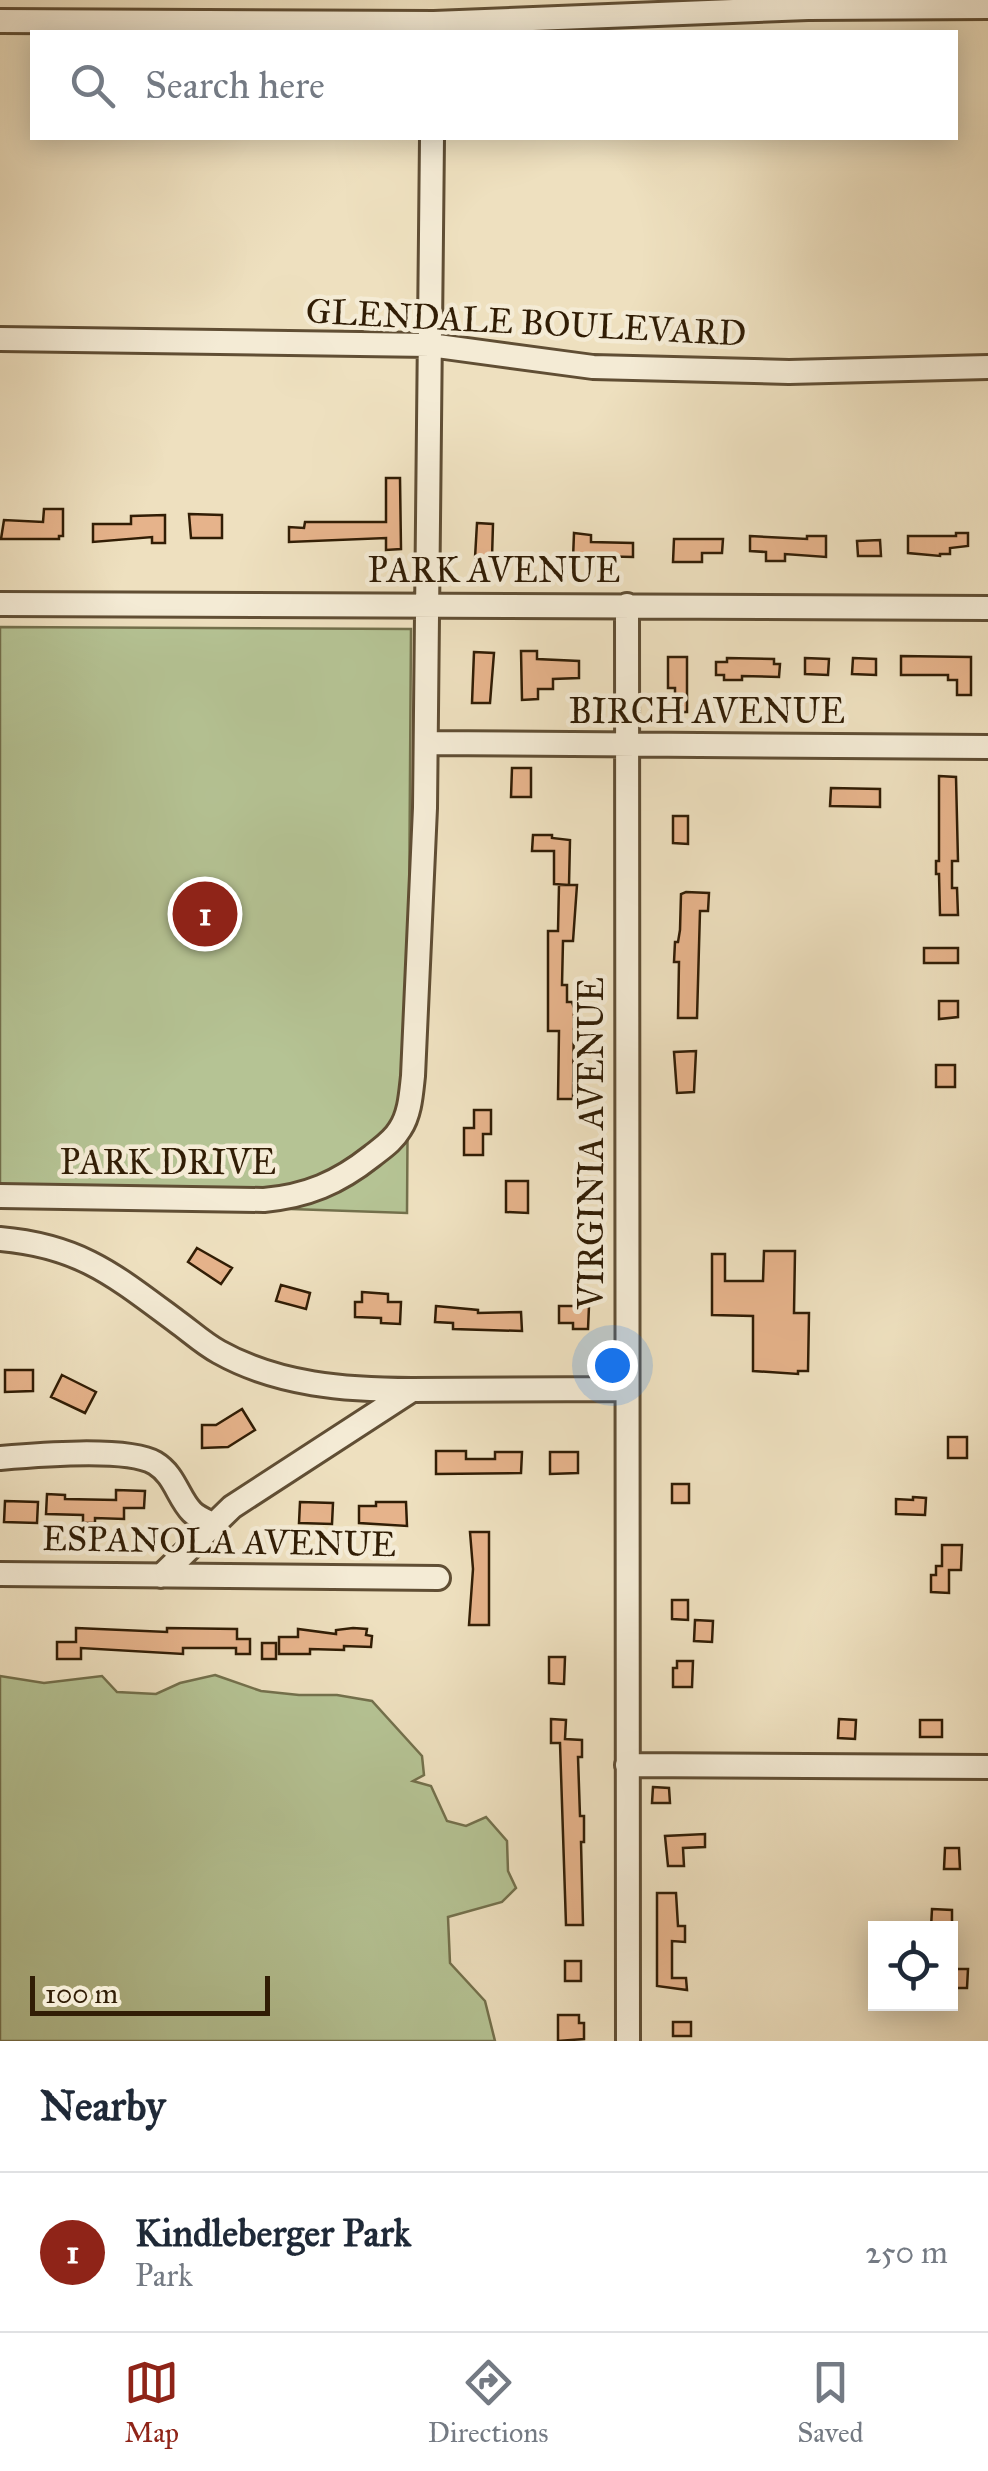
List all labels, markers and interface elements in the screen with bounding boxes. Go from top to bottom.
search box [30,30,958,140]
icon: search [65,58,120,113]
text: Search here [145,62,325,108]
street label: GLENDALE BOULEVARD [305,289,747,356]
street label: PARK AVENUE [368,549,620,592]
street label: BIRCH AVENUE [569,690,845,733]
pin: 1 [172,876,238,952]
street label: VIRGINIA AVENUE [570,977,613,1310]
street label: PARK DRIVE [60,1141,276,1184]
your location [587,1340,638,1391]
street label: ESPANOLA AVENUE [42,1517,396,1566]
map controls [868,1921,958,2011]
button: locate [868,1921,958,2011]
scale bar [30,1971,270,2016]
text: 100 m [45,1976,118,2011]
text: Nearby [40,2080,165,2132]
text: Kindleberger Park [135,2210,411,2256]
text: 1 [66,2233,79,2272]
text: 250 m [865,2233,948,2272]
text: Park [135,2256,193,2295]
tab: Map [124,2355,179,2450]
tab: Directions [428,2355,549,2450]
tab: Saved [797,2355,864,2450]

